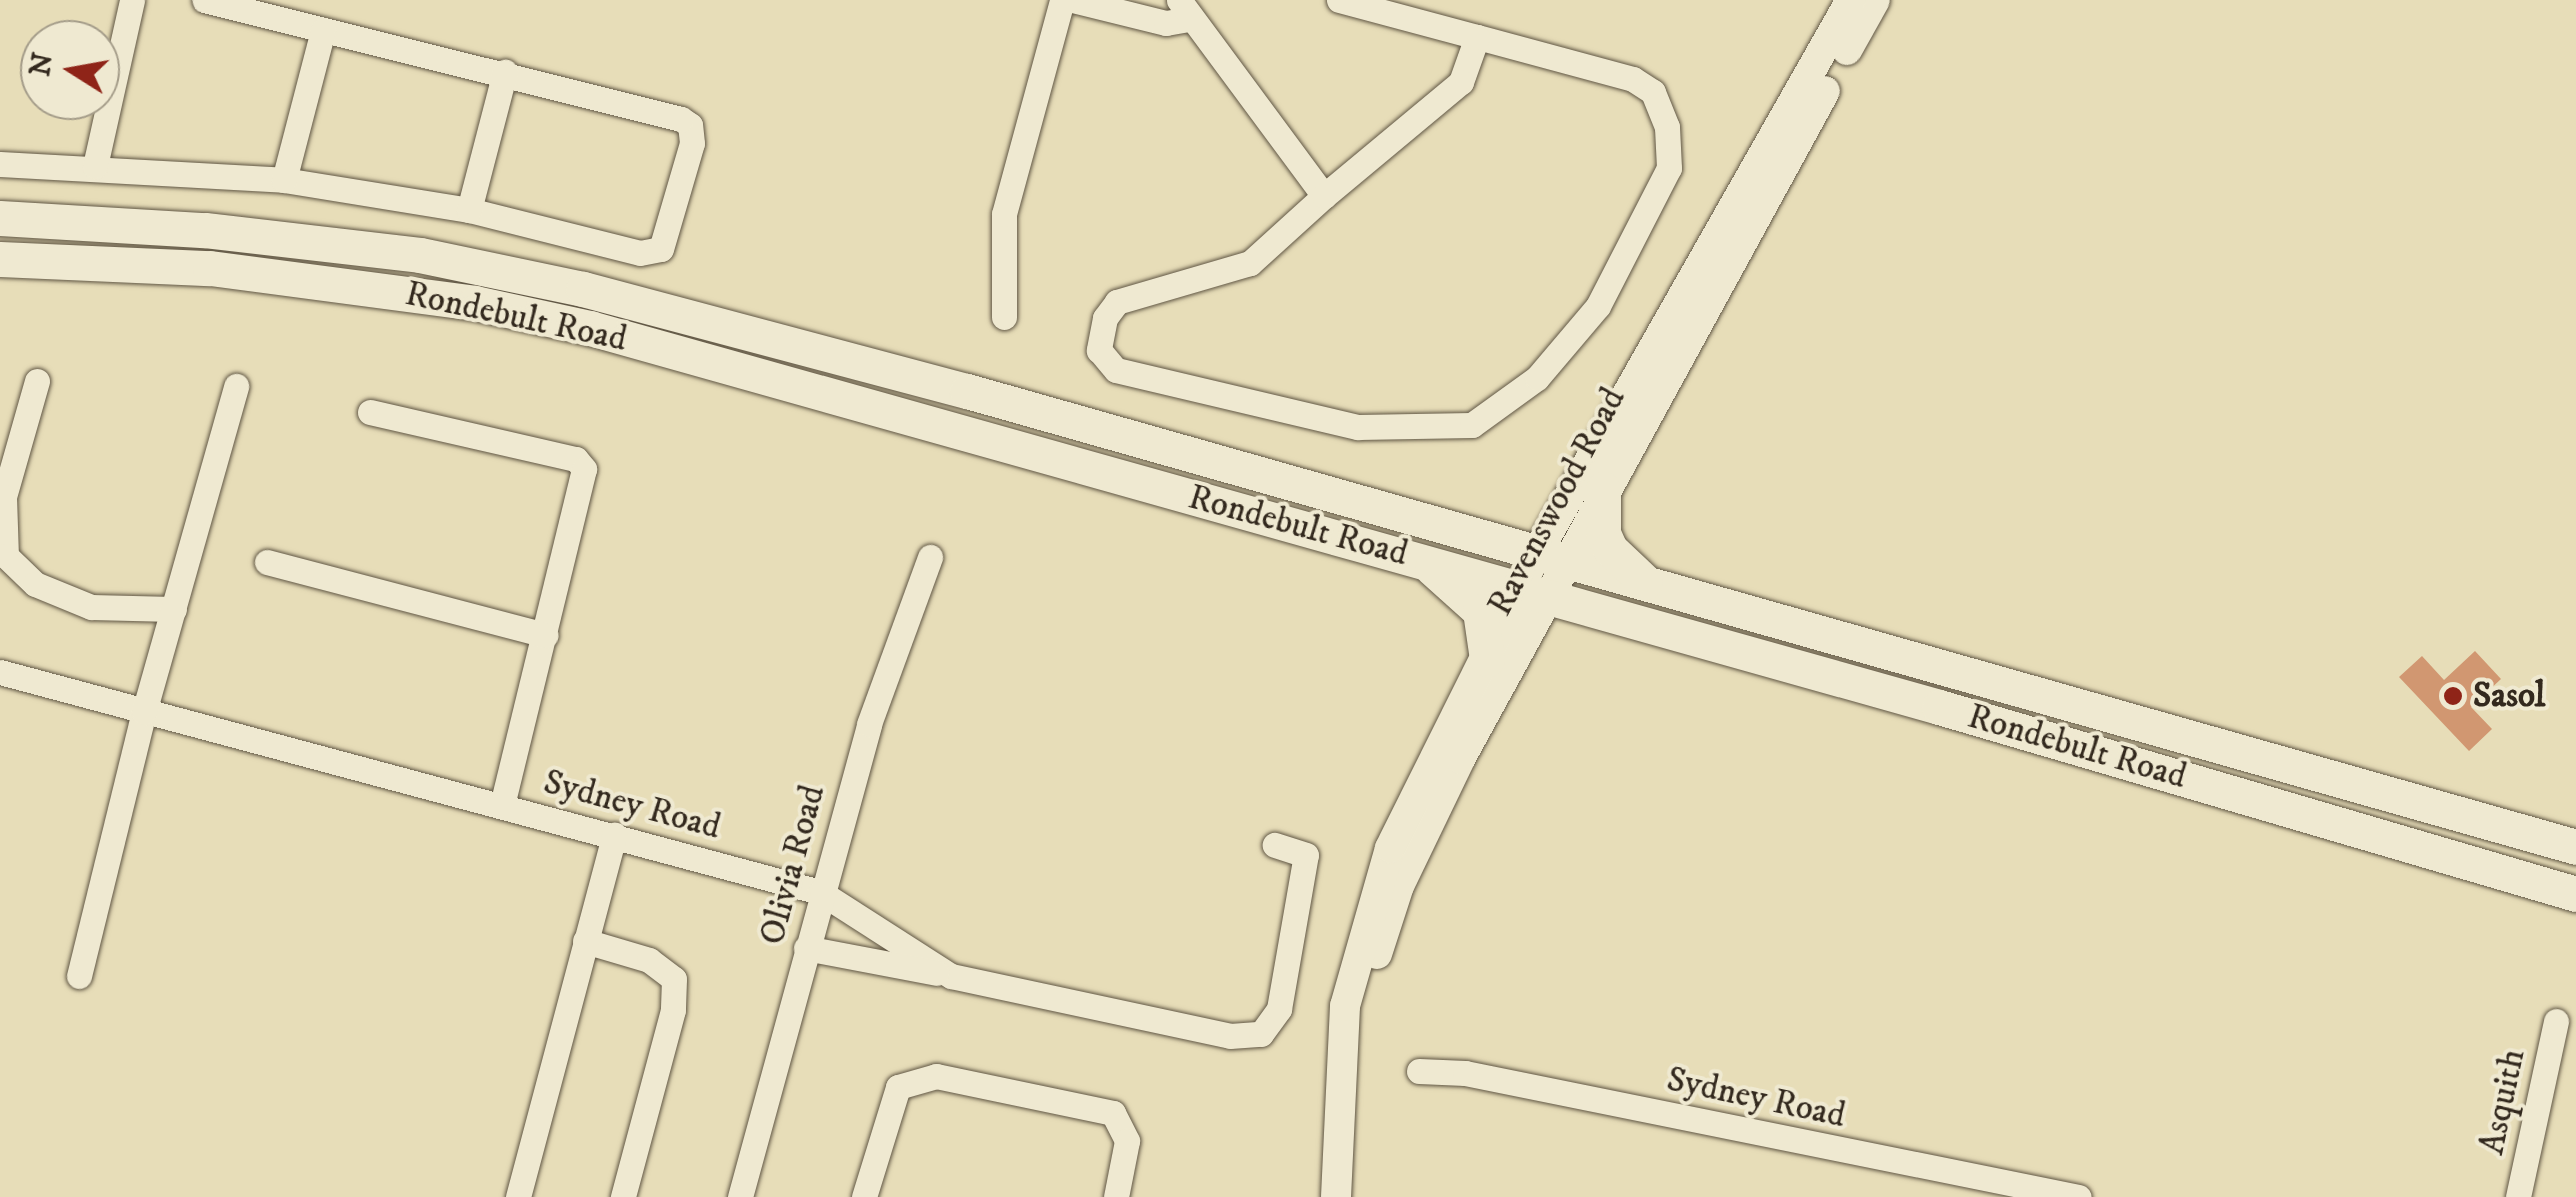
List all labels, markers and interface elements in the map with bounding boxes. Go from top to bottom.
north arrow [20,20,120,120]
text: N [23,50,61,79]
street label: Rondebult Road [402,273,630,361]
street label: Ravenswood Road [1479,381,1635,623]
street label: Rondebult Road [1184,477,1412,575]
place label: Sasol [2473,675,2545,717]
marker: Sasol [2442,685,2464,707]
street label: Rondebult Road [1963,696,2191,798]
street label: Sydney Road [539,761,725,849]
street label: Olivia Road [752,781,834,949]
street label: Asquith [2471,1045,2535,1159]
street label: Sydney Road [1663,1059,1849,1137]

